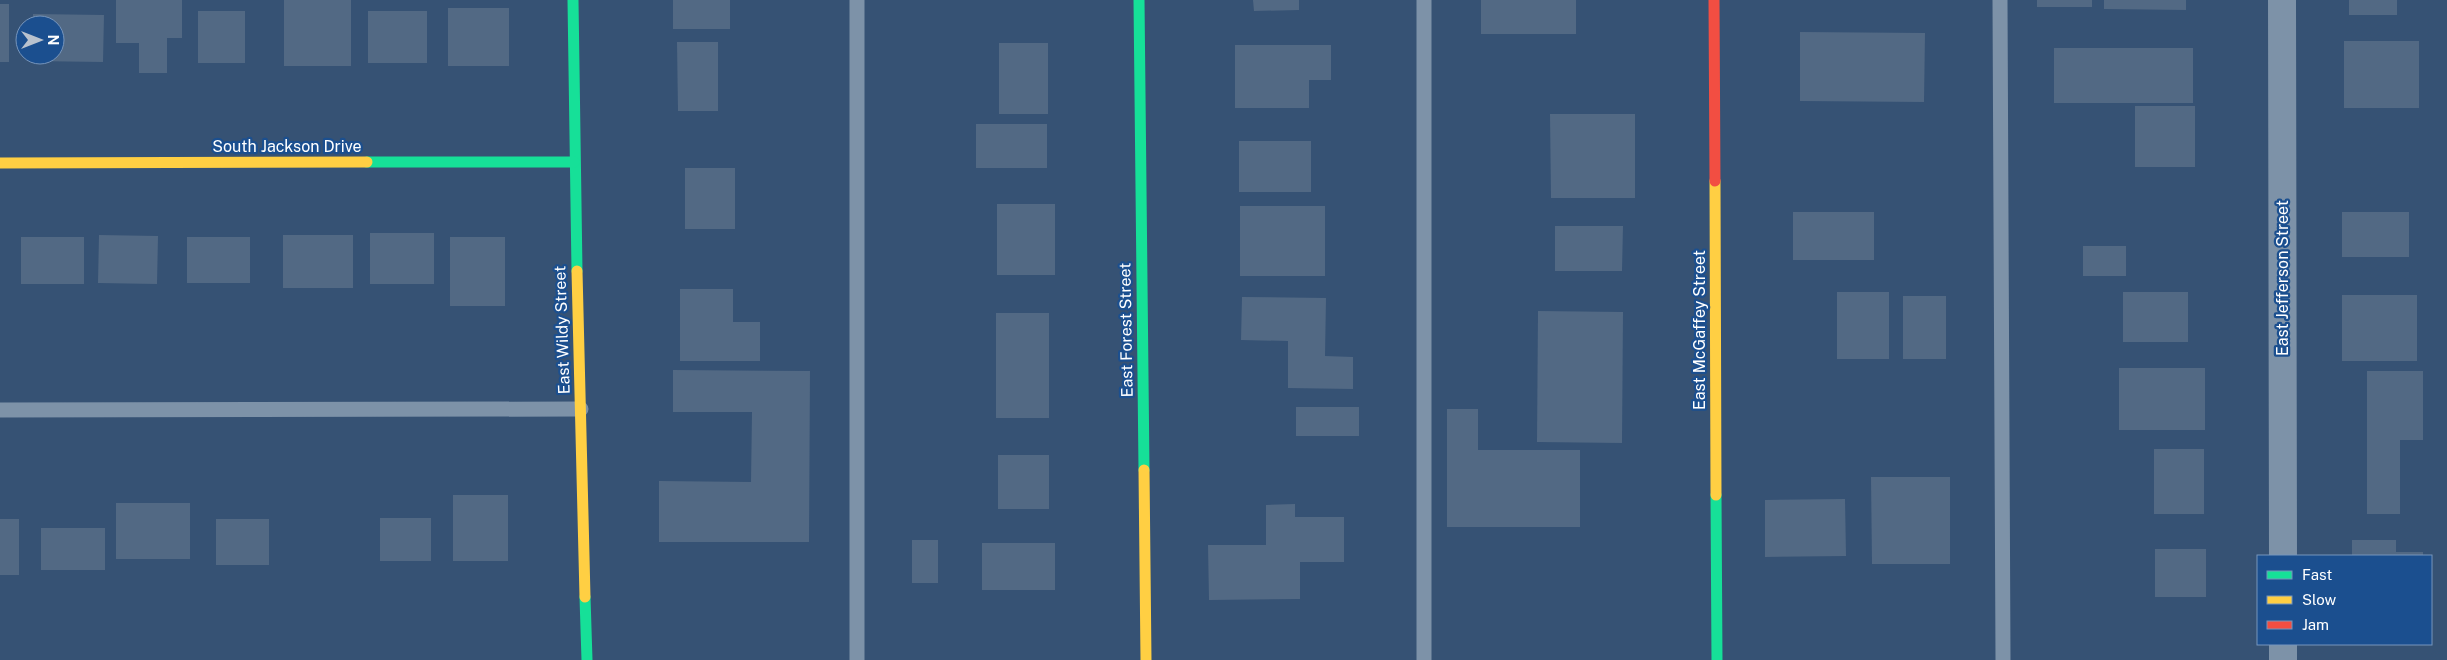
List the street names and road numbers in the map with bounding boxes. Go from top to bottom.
street label: South Jackson Drive [212,137,362,156]
street label: East Jefferson Street [2273,200,2292,356]
street label: East McGaffey Street [1690,250,1709,410]
street label: East Forest Street [1115,262,1137,398]
street label: East Wildy Street [550,265,574,395]

